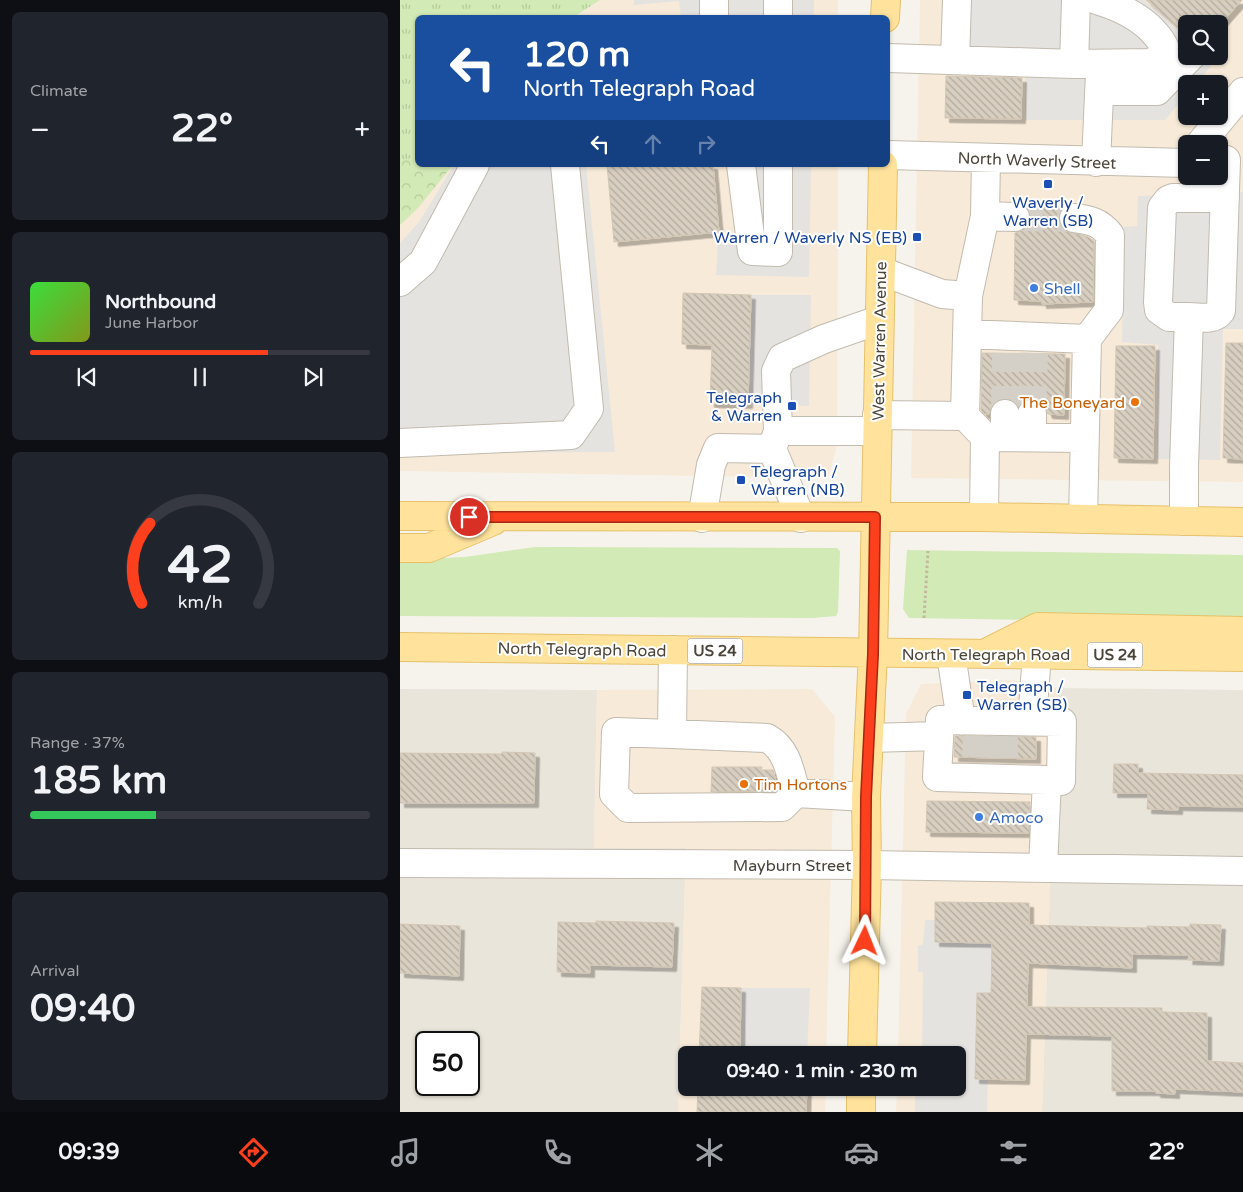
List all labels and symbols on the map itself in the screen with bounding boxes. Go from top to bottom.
street label: North Waverly Street [957,148,1117,174]
marker: Waverly / Warren (SB) [1042,178,1054,190]
place label: Waverly / Warren (SB) [1003,193,1093,231]
place label: Warren / Waverly NS (EB) [713,228,907,248]
marker: Warren / Waverly NS (EB) [911,231,923,243]
street label: West Warren Avenue [869,261,891,421]
place label: Shell [1044,279,1081,299]
marker: Shell [1028,282,1040,294]
place label: Telegraph & Warren [706,388,782,426]
place label: The Boneyard [1019,393,1125,413]
marker: The Boneyard [1129,396,1141,408]
marker: Telegraph & Warren [786,400,798,412]
place label: Telegraph / Warren (NB) [751,462,844,500]
marker: Telegraph / Warren (NB) [735,474,747,486]
pin [448,496,490,538]
road number: US 24 [688,638,742,664]
street label: North Telegraph Road [497,639,667,661]
road number: US 24 [1088,642,1142,668]
street label: North Telegraph Road [902,645,1070,665]
place label: Telegraph / Warren (SB) [977,677,1067,715]
marker: Telegraph / Warren (SB) [961,689,973,701]
place label: Tim Hortons [754,775,847,795]
marker: Tim Hortons [738,778,750,790]
place label: Amoco [989,808,1043,828]
marker: Amoco [973,811,985,823]
street label: Mayburn Street [733,856,851,876]
position arrow [838,914,890,966]
speed limit sign: 50 [415,1031,480,1096]

